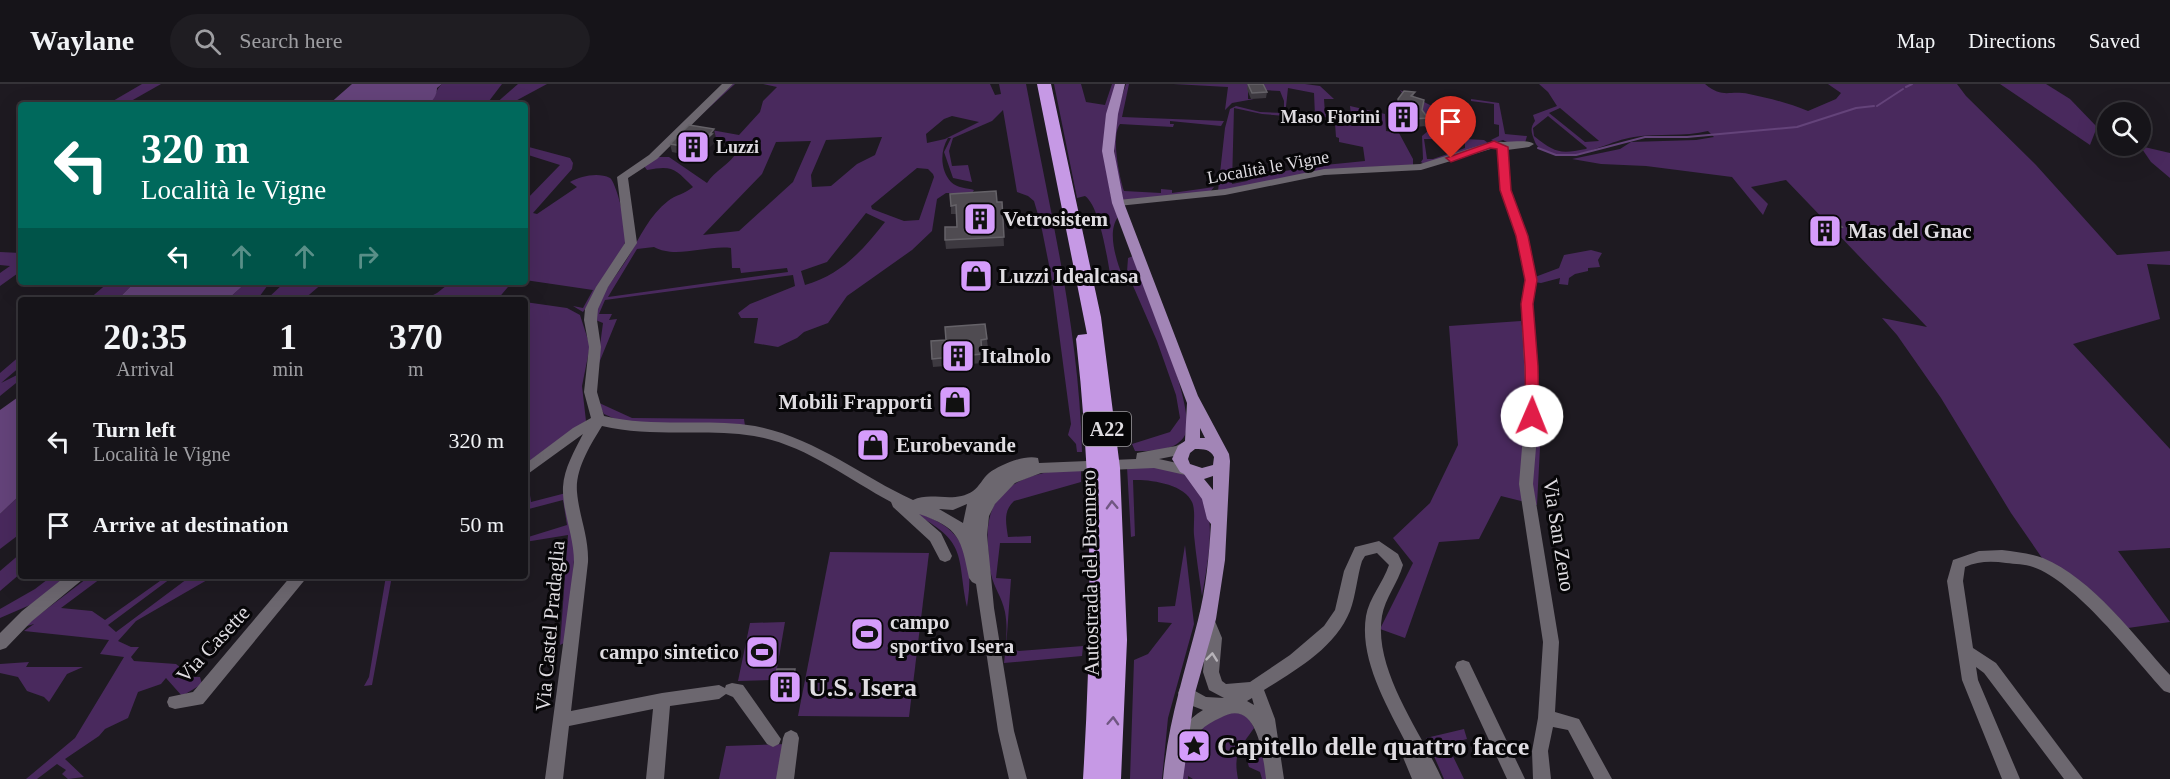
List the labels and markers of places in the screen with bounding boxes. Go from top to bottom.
pin [1425,96,1476,158]
building icon: Maso Fiorini [1385,99,1421,135]
place label: Maso Fiorini [1281,107,1380,127]
building icon: Luzzi [675,129,711,165]
place label: Luzzi [716,137,759,157]
building icon: Vetrosistem [962,201,998,237]
place label: Vetrosistem [1003,207,1108,231]
building icon: Mas del Gnac [1807,213,1843,249]
place label: Mas del Gnac [1848,219,1972,243]
shop icon: Luzzi Idealcasa [958,258,994,294]
place label: Luzzi Idealcasa [999,264,1139,288]
building icon: Italnolo [940,338,976,374]
place label: Italnolo [981,344,1051,368]
shop icon: Mobili Frapporti [937,384,973,420]
place label: Mobili Frapporti [779,390,932,414]
shop icon: Eurobevande [855,427,891,463]
place label: Eurobevande [896,433,1016,457]
place label: campo sportivo Isera [890,610,1015,658]
sports icon: campo sportivo Isera [849,616,885,652]
sports icon: campo sintetico [744,634,780,670]
place label: campo sintetico [600,640,739,664]
building icon: U.S. Isera [767,669,803,705]
place label: U.S. Isera [808,673,917,702]
place icon: Capitello delle quattro facce [1176,728,1212,764]
place label: Capitello delle quattro facce [1217,732,1529,761]

